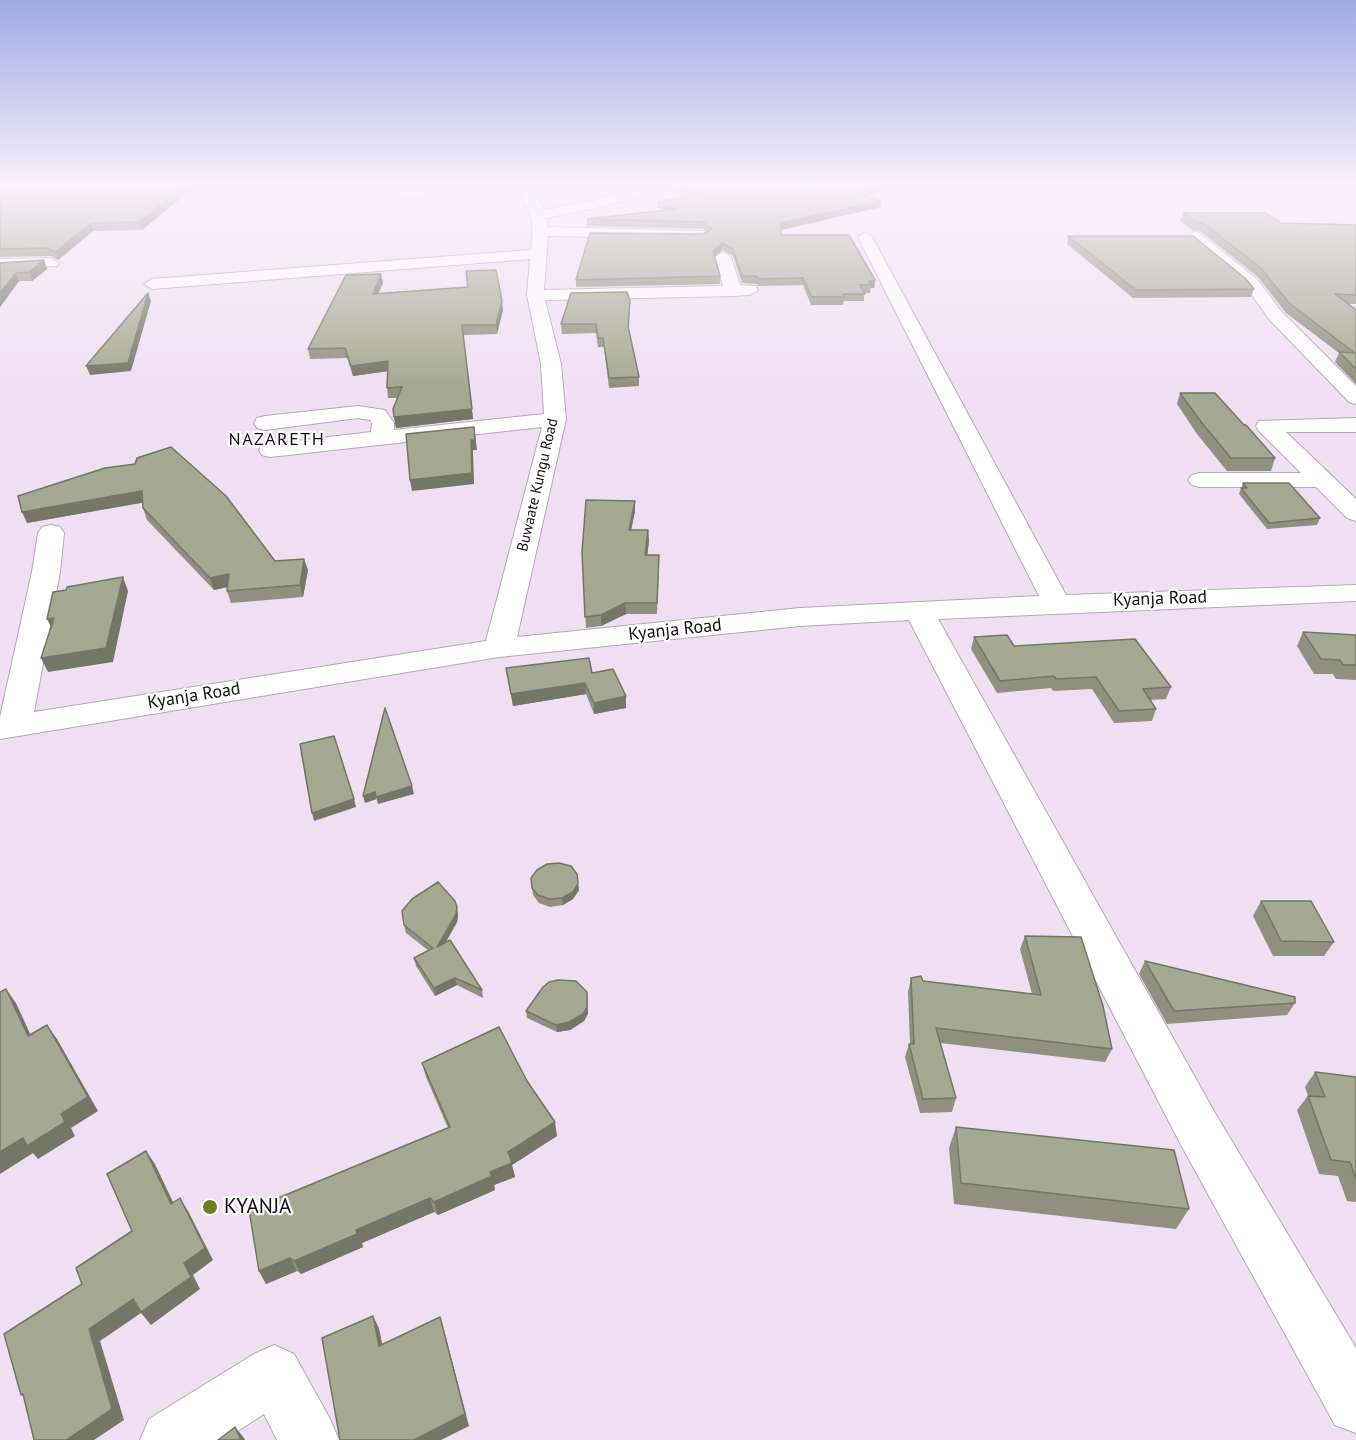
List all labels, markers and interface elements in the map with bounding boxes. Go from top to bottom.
street label: Buwaate Kungu Road [514,417,562,553]
district label: NAZARETH [229,429,325,451]
street label: Kyanja Road [1113,587,1207,611]
street label: Kyanja Road [627,614,723,646]
street label: Kyanja Road [146,678,242,714]
place label: KYANJA [224,1194,291,1220]
marker: KYANJA [201,1198,219,1216]

